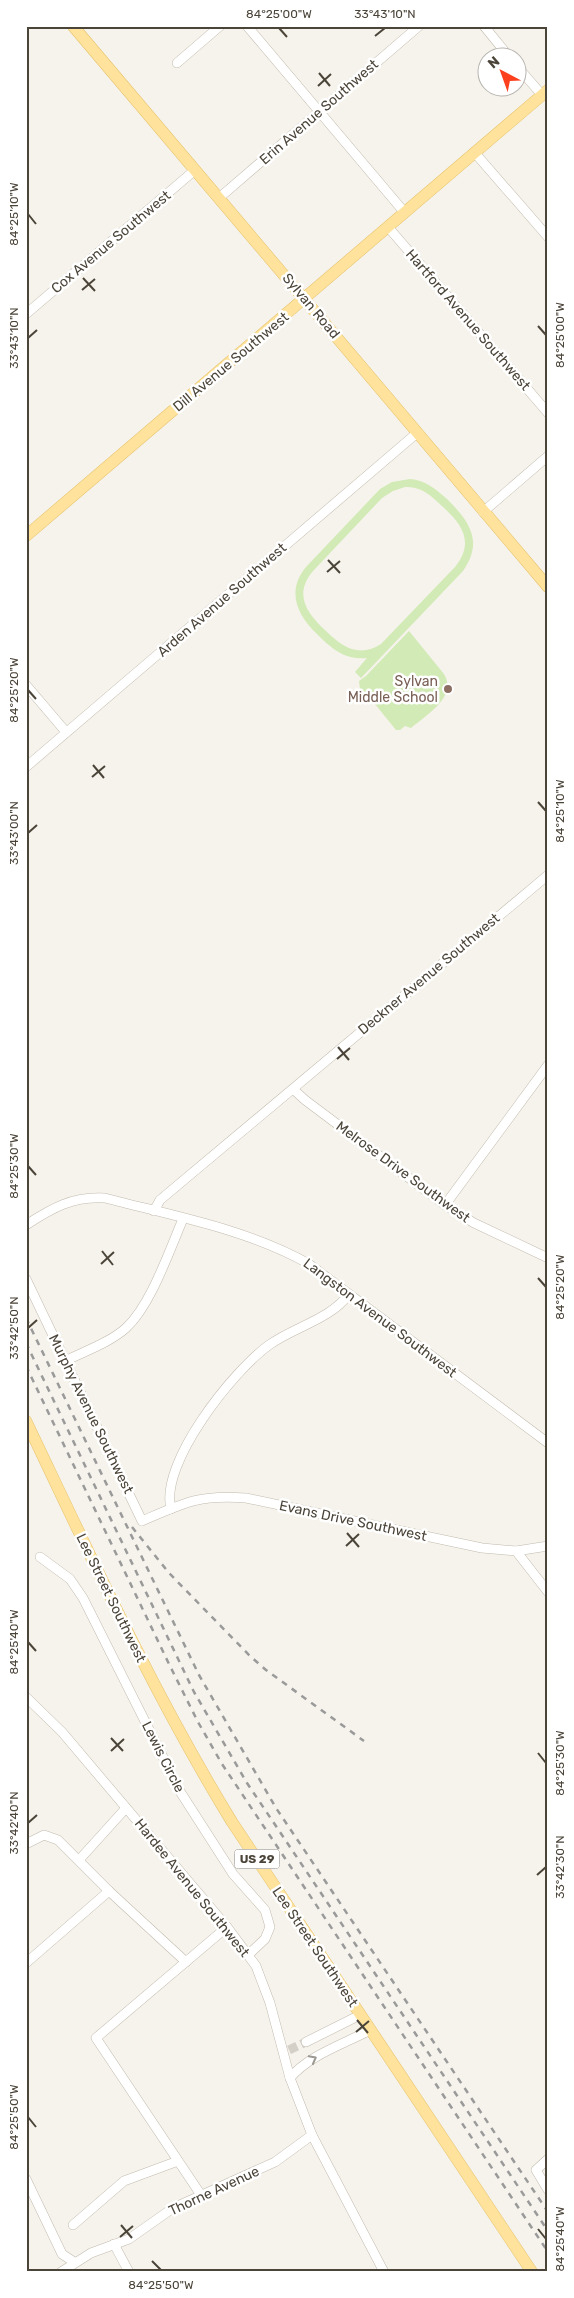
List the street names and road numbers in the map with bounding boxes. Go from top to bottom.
street label: Erin Avenue Southwest [256,55,382,168]
street label: Cox Avenue Southwest [48,187,175,297]
street label: Hartford Avenue Southwest [402,246,534,394]
street label: Sylvan Road [279,270,343,342]
street label: Dill Avenue Southwest [170,308,293,415]
street label: Arden Avenue Southwest [154,539,290,661]
street label: Deckner Avenue Southwest [355,909,504,1038]
street label: Melrose Drive Southwest [333,1118,474,1227]
street label: Langston Avenue Southwest [300,1255,460,1382]
street label: Murphy Avenue Southwest [45,1332,137,1497]
street label: Evans Drive Southwest [278,1497,429,1545]
street label: Lee Street Southwest [72,1531,150,1666]
street label: Lewis Circle [138,1719,188,1795]
street label: Hardee Avenue Southwest [131,1815,253,1961]
road number: US 29 [234,1850,280,1868]
street label: Lee Street Southwest [268,1884,362,2011]
street label: Thorne Avenue [166,2162,262,2219]

